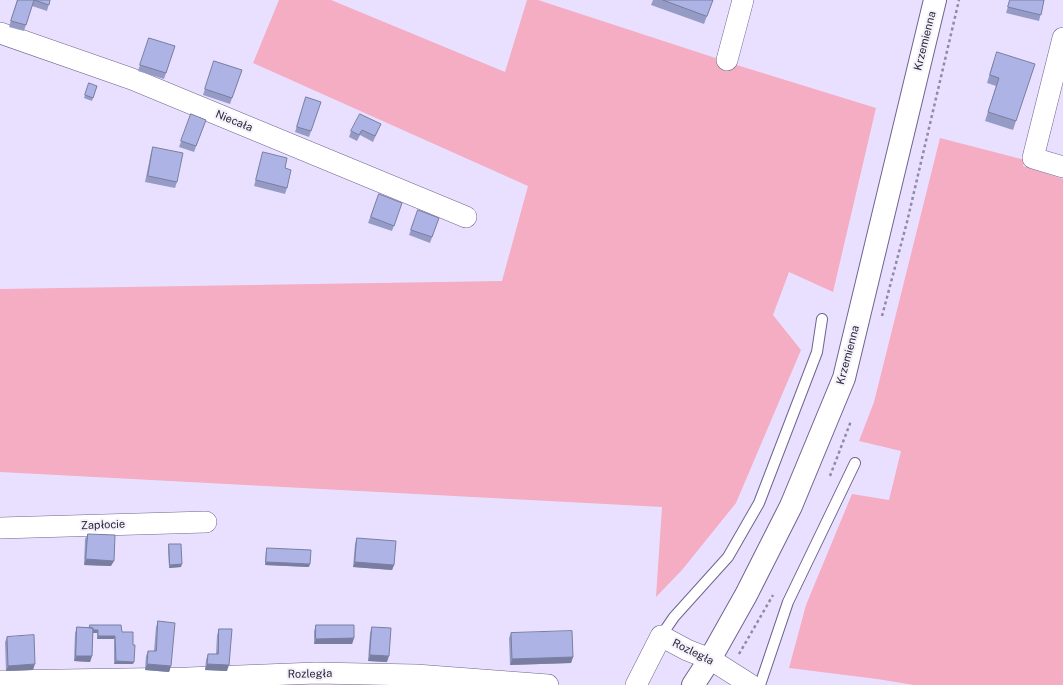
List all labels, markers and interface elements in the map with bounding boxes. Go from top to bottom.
street label: Krzemienna [911,10,939,72]
street label: Niecała [213,108,255,134]
street label: Krzemienna [834,324,862,386]
street label: Zapłocie [81,518,125,532]
street label: Rozległa [670,636,716,668]
street label: Rozległa [288,667,332,681]

